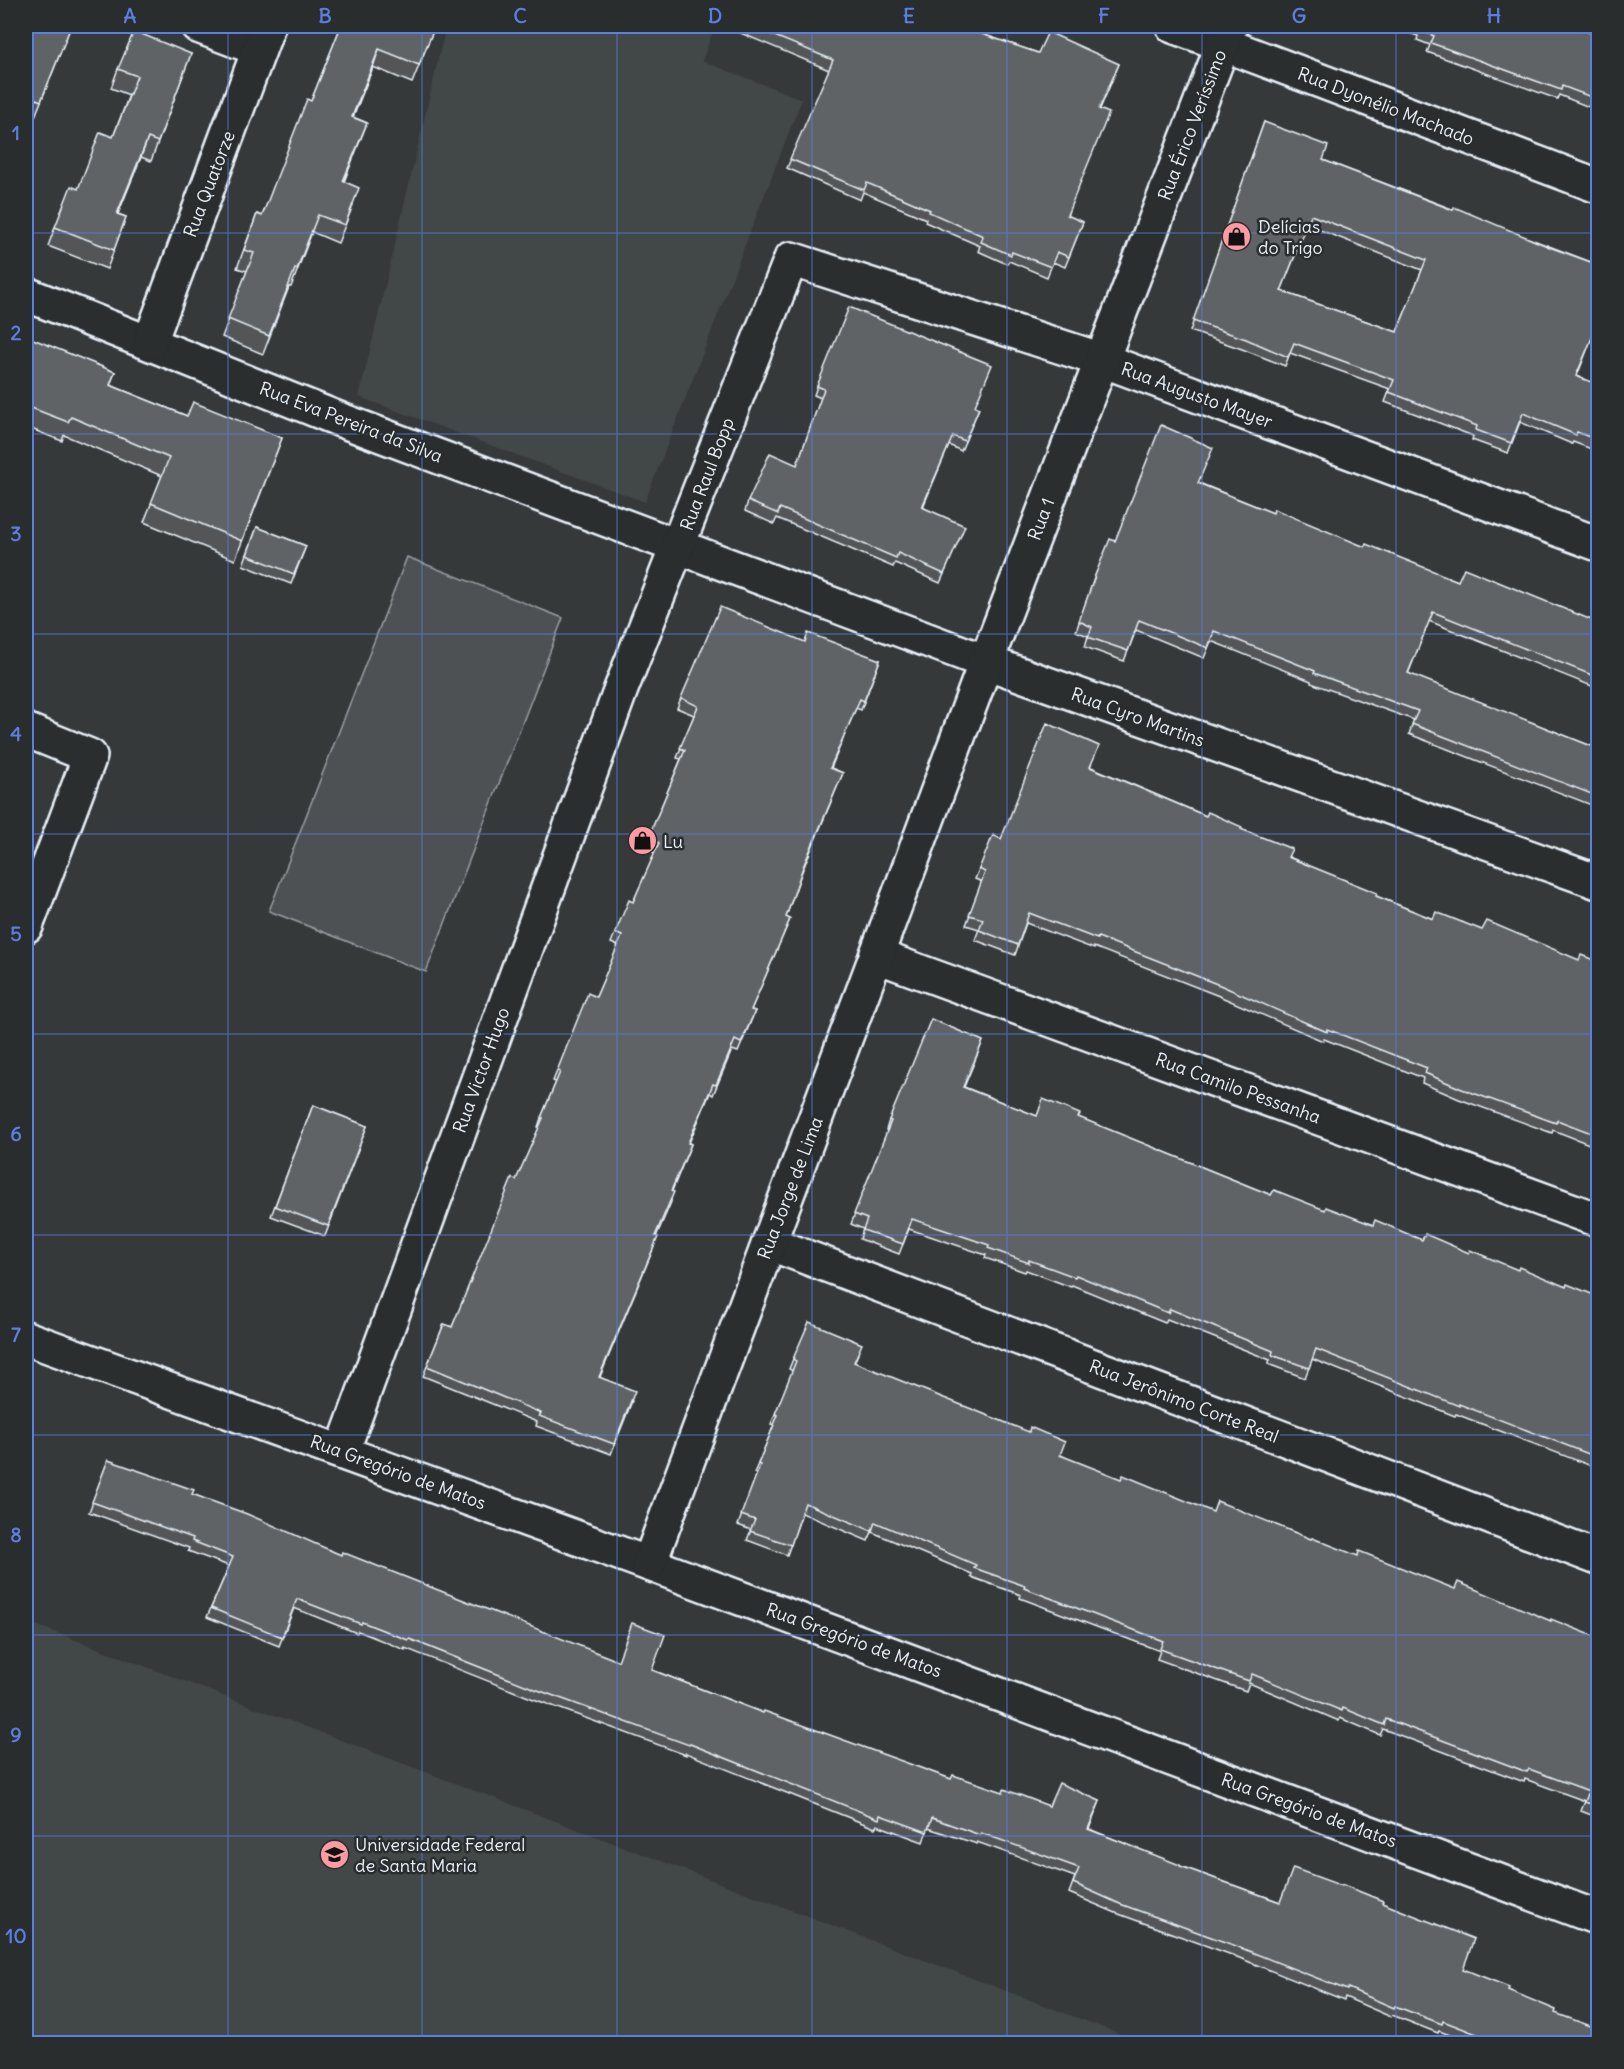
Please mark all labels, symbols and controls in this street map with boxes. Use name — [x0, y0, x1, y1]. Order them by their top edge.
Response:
text: A — [124, 3, 137, 28]
text: B — [318, 3, 332, 28]
text: C — [513, 3, 527, 28]
text: D — [708, 3, 722, 28]
text: E — [903, 3, 915, 28]
text: F — [1098, 3, 1110, 28]
text: G — [1292, 3, 1306, 28]
text: H — [1487, 3, 1501, 28]
street label: Rua Érico Veríssimo — [1153, 46, 1231, 204]
street label: Rua Dyonélio Machado — [1295, 62, 1477, 150]
text: 1 — [12, 120, 20, 145]
street label: Rua Quatorze — [178, 128, 240, 240]
place label: Delícias do Trigo — [1258, 215, 1323, 259]
shop icon: Delícias do Trigo — [1221, 220, 1253, 252]
text: 2 — [11, 320, 22, 345]
street label: Rua Augusto Mayer — [1118, 357, 1276, 433]
street label: Rua Eva Pereira da Silva — [256, 376, 446, 468]
street label: Rua Raul Bopp — [675, 414, 739, 534]
street label: Rua 1 — [1022, 495, 1060, 543]
text: 3 — [10, 521, 22, 546]
street label: Rua Cyro Martins — [1068, 682, 1208, 752]
text: 4 — [10, 721, 22, 746]
shop icon: Lu — [626, 825, 658, 857]
place label: Lu — [663, 830, 683, 853]
text: 5 — [10, 921, 22, 946]
street label: Rua Victor Hugo — [448, 1004, 514, 1136]
street label: Rua Camilo Pessanha — [1152, 1047, 1324, 1129]
street label: Rua Jorge de Lima — [752, 1113, 828, 1263]
text: 6 — [10, 1121, 22, 1146]
text: 7 — [11, 1322, 21, 1347]
street label: Rua Jerônimo Corte Real — [1086, 1354, 1282, 1448]
street label: Rua Gregório de Matos — [307, 1429, 489, 1515]
text: 8 — [10, 1522, 22, 1547]
street label: Rua Gregório de Matos — [763, 1597, 945, 1683]
text: 9 — [10, 1722, 22, 1747]
street label: Rua Gregório de Matos — [1218, 1767, 1400, 1853]
place label: Universidade Federal de Santa Maria — [355, 1833, 525, 1877]
school or university icon: Universidade Federal de Santa Maria — [318, 1838, 350, 1870]
text: 10 — [5, 1923, 27, 1948]

